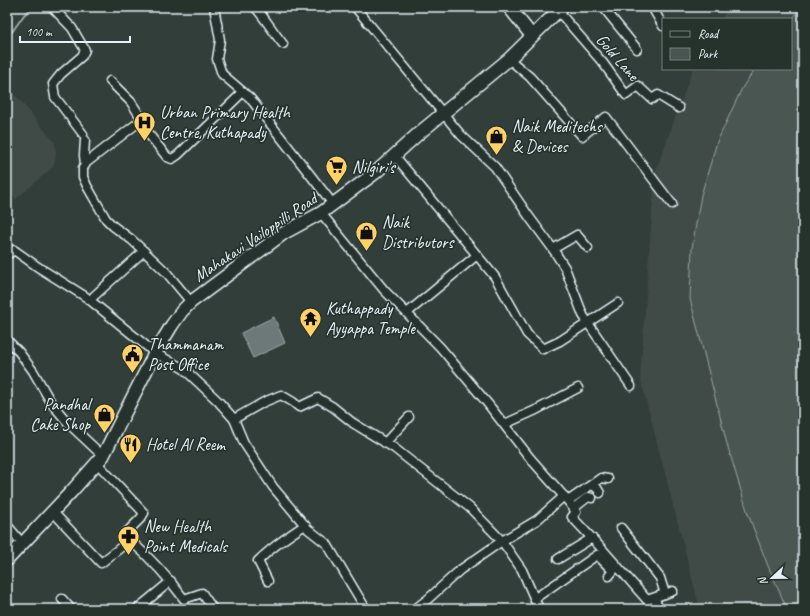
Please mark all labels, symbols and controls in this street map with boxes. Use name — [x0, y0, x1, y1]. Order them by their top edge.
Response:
scale bar — [20, 18, 130, 44]
legend — [662, 18, 792, 70]
text: 100 m — [26, 24, 53, 40]
text: Road — [698, 26, 720, 42]
street label: Gold Lane — [592, 30, 645, 86]
text: Park — [698, 46, 719, 62]
place label: Urban Primary Health Centre, Kuthapady — [160, 102, 291, 143]
hospital icon: Urban Primary Health Centre, Kuthapady — [131, 109, 157, 142]
place label: Naik Meditechs & Devices — [512, 116, 604, 157]
shop icon: Naik Meditechs & Devices — [483, 123, 509, 156]
supermarket icon: Nilgiri's — [324, 154, 350, 187]
place label: Nilgiri's — [352, 157, 397, 178]
street label: Mahakavi Vailoppilli Road — [190, 187, 323, 286]
place label: Naik Distributors — [382, 212, 455, 253]
shop icon: Naik Distributors — [354, 219, 380, 252]
place label: Kuthappady Ayyappa Temple — [326, 298, 416, 339]
temple icon: Kuthappady Ayyappa Temple — [297, 305, 323, 338]
place label: Thammanam Post Office — [148, 334, 225, 375]
public building icon: Thammanam Post Office — [119, 341, 145, 374]
place label: Pandhal Cake Shop — [30, 394, 93, 435]
shop icon: Pandhal Cake Shop — [92, 401, 118, 434]
restaurant icon: Hotel Al Reem — [117, 431, 143, 464]
place label: Hotel Al Reem — [146, 434, 226, 455]
place label: New Health Point Medicals — [144, 516, 229, 557]
pharmacy icon: New Health Point Medicals — [115, 523, 141, 556]
north arrow — [752, 558, 792, 598]
text: N — [754, 574, 770, 588]

